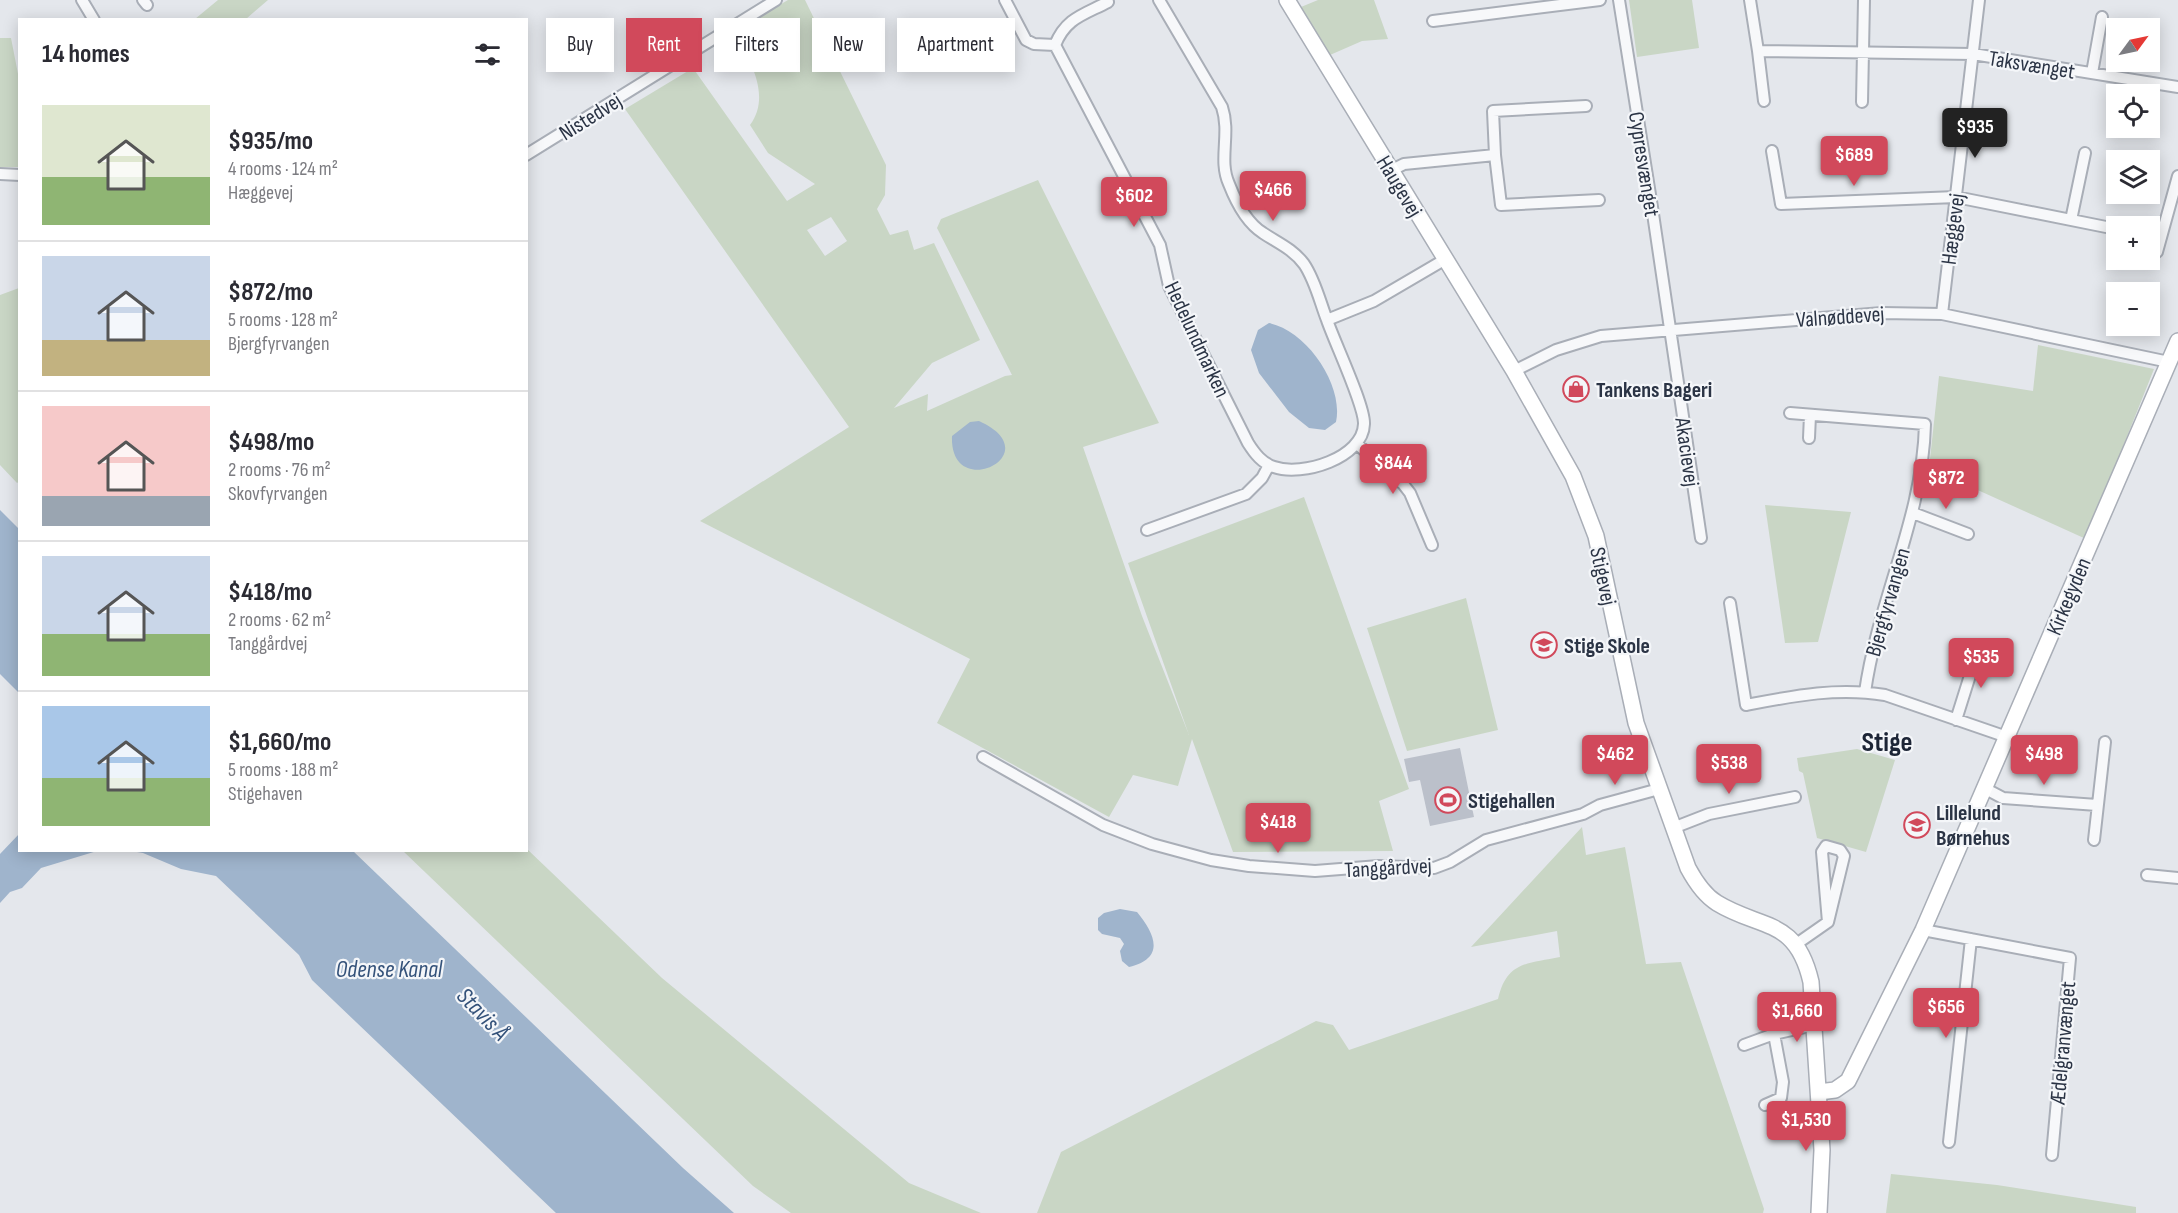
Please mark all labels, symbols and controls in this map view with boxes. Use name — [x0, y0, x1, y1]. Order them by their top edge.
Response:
chip: Buy — [546, 18, 614, 72]
chip: Rent — [626, 18, 702, 72]
chip: Filters — [714, 18, 800, 72]
chip: New — [812, 18, 885, 72]
chip: Apartment — [897, 18, 1015, 72]
north arrow — [2106, 18, 2160, 72]
map controls — [2106, 18, 2160, 336]
icon: filters — [471, 38, 504, 71]
text: 14 homes — [42, 39, 130, 70]
street label: Taksvænget — [1987, 45, 2077, 86]
button: locate — [2106, 84, 2160, 138]
street label: Nistedvej — [554, 88, 627, 147]
pin: $935 — [1939, 108, 2011, 159]
street label: Cypresvænget — [1622, 110, 1665, 219]
text: $935 — [1956, 115, 1994, 139]
text: $935/mo — [228, 126, 313, 157]
icon: home — [90, 129, 162, 201]
pin: $689 — [1818, 136, 1890, 187]
text: $689 — [1835, 143, 1873, 167]
button: layers — [2106, 150, 2160, 204]
street label: Haugevej — [1370, 151, 1428, 223]
text: 4 rooms · 124 m² — [228, 157, 338, 181]
pin: $466 — [1237, 171, 1309, 222]
pin: $602 — [1098, 177, 1170, 228]
text: $466 — [1254, 178, 1292, 202]
text: Hæggevej — [228, 181, 293, 205]
text: $602 — [1115, 184, 1153, 208]
street label: Hæggevej — [1936, 192, 1971, 266]
button: + — [2106, 216, 2160, 270]
text: $872/mo — [228, 277, 313, 308]
street label: Hedelundmarken — [1158, 277, 1235, 402]
icon: home — [90, 280, 162, 352]
button: − — [2106, 282, 2160, 336]
street label: Valnøddevej — [1795, 301, 1885, 334]
text: 5 rooms · 128 m² — [228, 308, 338, 332]
text: Bjergfyrvangen — [228, 332, 329, 356]
shop icon: Tankens Bageri — [1561, 374, 1591, 404]
place label: Tankens Bageri — [1596, 377, 1712, 404]
street label: Akacievej — [1668, 415, 1705, 488]
text: $498/mo — [228, 427, 314, 458]
icon: home — [90, 430, 162, 502]
pin: $844 — [1357, 444, 1429, 495]
text: $844 — [1374, 451, 1412, 475]
text: 2 rooms · 76 m² — [228, 458, 331, 482]
pin: $872 — [1910, 459, 1982, 510]
text: $872 — [1927, 466, 1965, 490]
text: Skovfyrvangen — [228, 482, 328, 506]
street label: Stigevej — [1583, 545, 1622, 608]
street label: Bjergfyrvangen — [1860, 545, 1917, 660]
street label: Kirkegyden — [2041, 554, 2098, 639]
text: $418/mo — [228, 577, 312, 608]
icon: home — [90, 580, 162, 652]
text: 2 rooms · 62 m² — [228, 608, 331, 632]
school or university icon: Stige Skole — [1529, 630, 1559, 660]
text: Tanggårdvej — [228, 632, 307, 656]
place label: Stige Skole — [1564, 633, 1650, 660]
pin: $535 — [1945, 638, 2017, 689]
text: $535 — [1963, 645, 1999, 669]
district label: Stige — [1861, 726, 1913, 759]
text: $1,660/mo — [228, 727, 331, 758]
icon: home — [90, 730, 162, 802]
pin: $462 — [1579, 735, 1651, 786]
pin: $498 — [2008, 735, 2080, 786]
text: $462 — [1596, 742, 1634, 766]
text: $498 — [2025, 742, 2063, 766]
pin: $538 — [1693, 744, 1765, 795]
text: $538 — [1710, 751, 1748, 775]
text: 5 rooms · 188 m² — [228, 758, 338, 782]
text: Stigehaven — [228, 782, 303, 806]
sports icon: Stigehallen — [1433, 785, 1463, 815]
place label: Stigehallen — [1468, 788, 1555, 815]
place label: Lillelund Børnehus — [1936, 800, 2010, 852]
pin: $418 — [1242, 803, 1314, 854]
text: $418 — [1260, 810, 1296, 834]
school or university icon: Lillelund Børnehus — [1902, 810, 1932, 840]
street label: Tanggårdvej — [1344, 853, 1432, 884]
water label: Odense Kanal — [336, 955, 443, 984]
street label: Ædelgranvænget — [2045, 980, 2082, 1107]
water label: Stavis Å — [450, 982, 515, 1047]
pin: $656 — [1910, 988, 1982, 1039]
pin: $1,660 — [1748, 992, 1846, 1043]
text: $656 — [1927, 995, 1965, 1019]
text: $1,660 — [1771, 999, 1823, 1023]
pin: $1,530 — [1757, 1101, 1855, 1152]
text: $1,530 — [1781, 1108, 1831, 1132]

